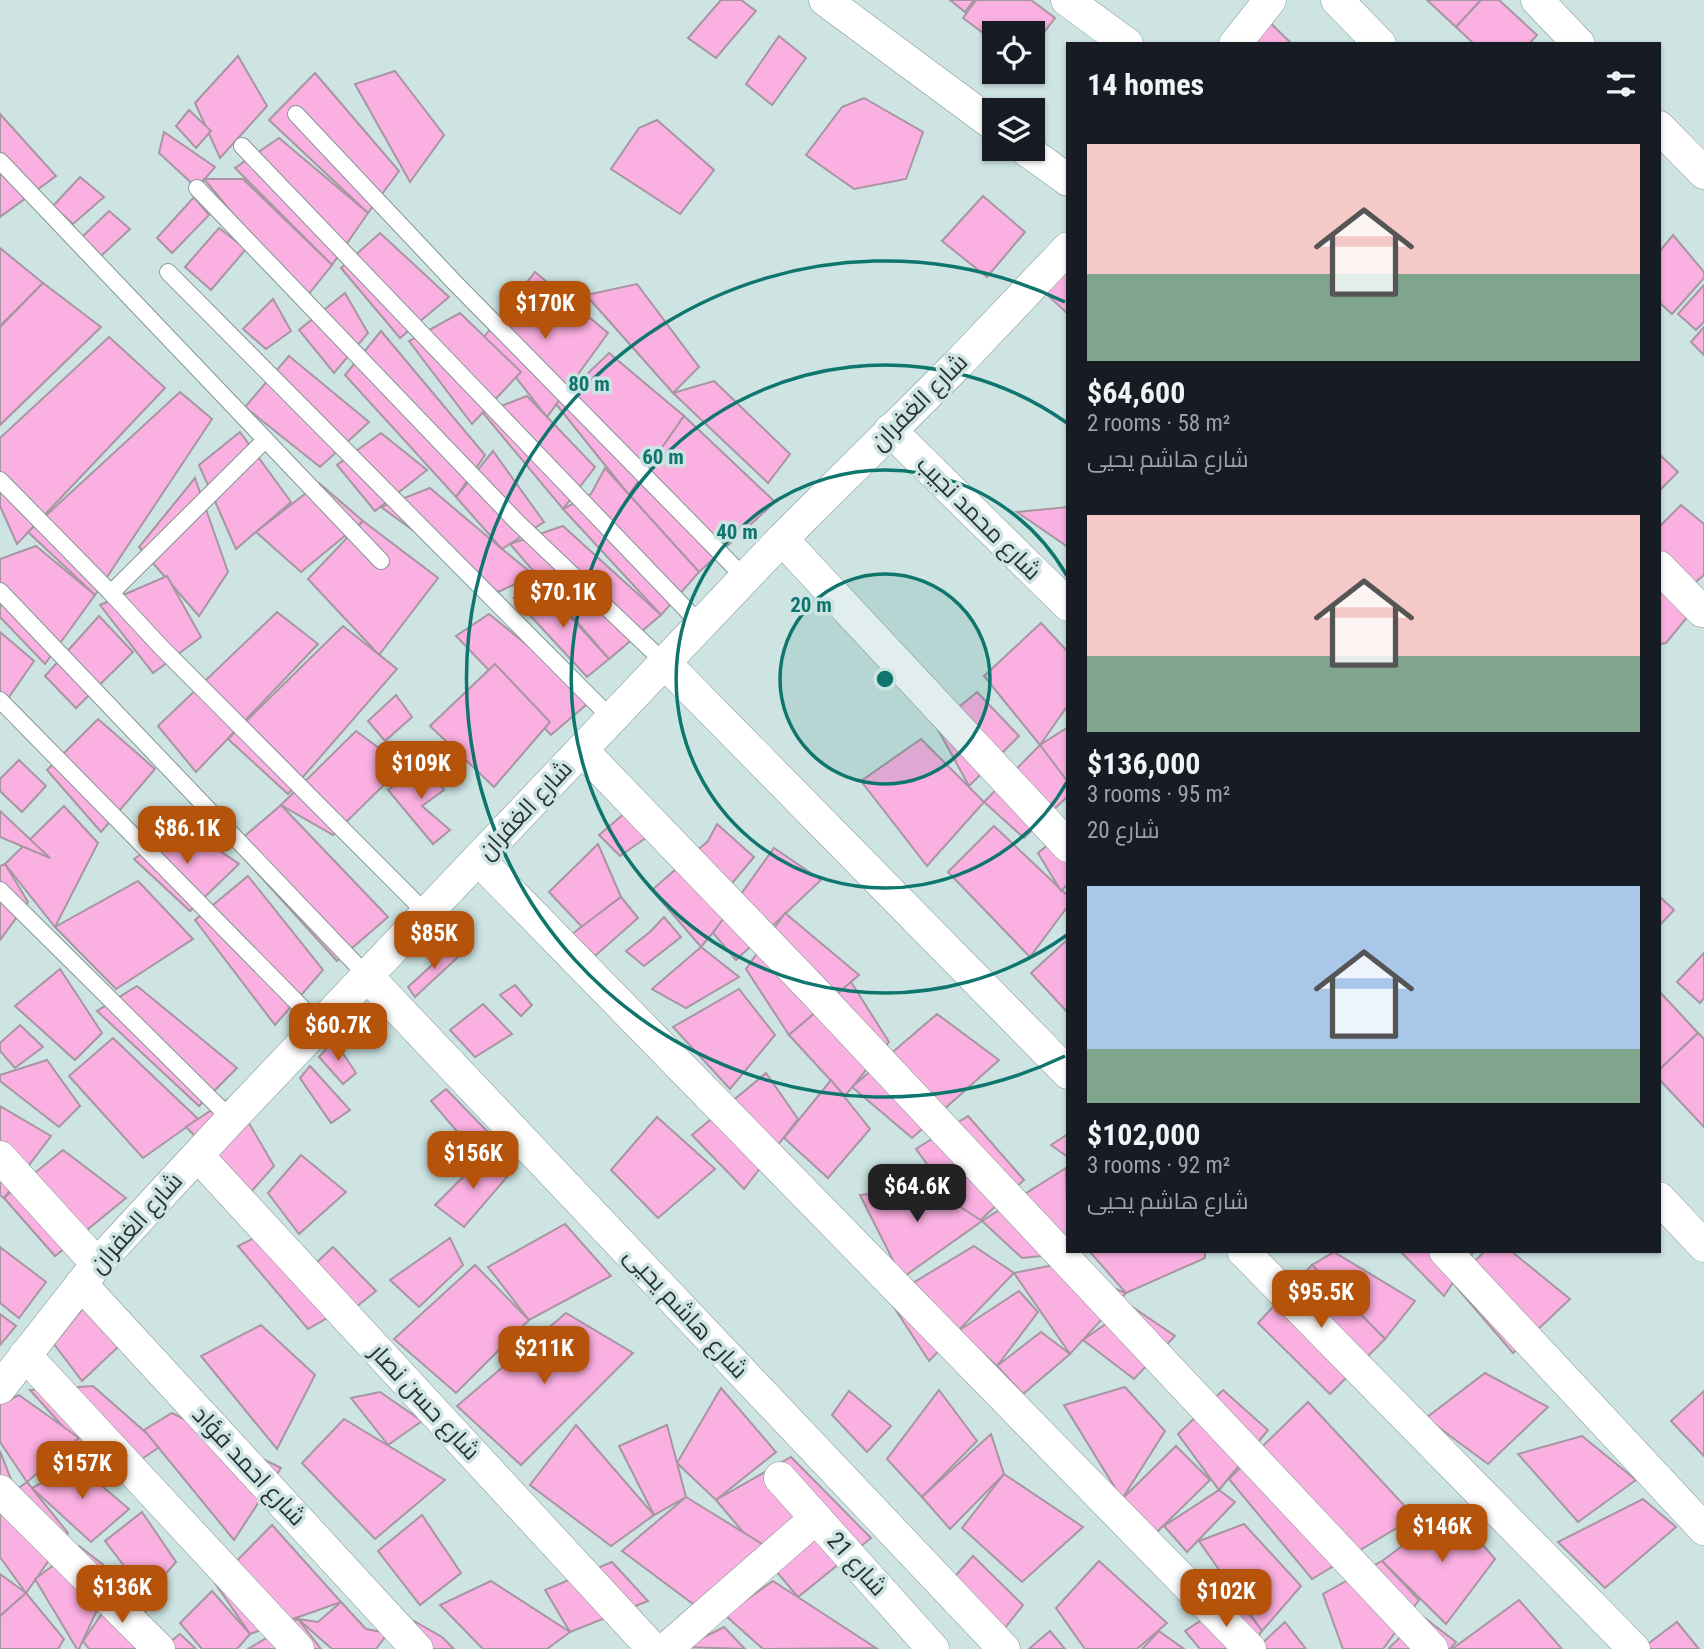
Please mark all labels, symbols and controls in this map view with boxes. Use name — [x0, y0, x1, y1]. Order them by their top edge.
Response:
map controls — [982, 21, 1045, 161]
button: locate — [982, 21, 1045, 84]
icon: filters — [1602, 65, 1640, 103]
text: 14 homes — [1087, 67, 1204, 102]
button: layers — [982, 98, 1045, 161]
icon: home — [1301, 189, 1427, 315]
pin: $170K — [496, 282, 594, 341]
text: $170K — [515, 290, 575, 317]
street label: شارع الغفران — [865, 348, 975, 458]
text: 80 m — [568, 372, 610, 396]
text: $64,600 — [1087, 375, 1185, 410]
text: 2 rooms · 58 m² — [1087, 410, 1230, 437]
text: 60 m — [642, 445, 684, 469]
text: شارع هاشم يحيى — [1087, 446, 1248, 473]
street label: شارع محمد نجيب — [910, 450, 1047, 587]
text: 40 m — [716, 520, 758, 544]
icon: home — [1301, 560, 1427, 686]
pin: $70.1K — [506, 570, 620, 630]
text: $70.1K — [530, 579, 596, 606]
text: 20 m — [790, 593, 832, 617]
centre of rings — [873, 667, 897, 691]
pin: $109K — [372, 742, 470, 801]
text: $136,000 — [1087, 746, 1200, 781]
text: $109K — [391, 750, 451, 777]
street label: شارع الغفران — [472, 755, 579, 867]
text: 3 rooms · 95 m² — [1087, 781, 1230, 808]
pin: $86.1K — [130, 806, 244, 866]
text: $86.1K — [154, 815, 220, 842]
text: شارع 20 — [1087, 817, 1160, 844]
pin: $85K — [393, 912, 475, 971]
text: $85K — [410, 920, 458, 947]
icon: home — [1301, 931, 1427, 1057]
pin: $60.7K — [281, 1004, 395, 1063]
text: $60.7K — [305, 1012, 371, 1039]
text: $102,000 — [1087, 1117, 1200, 1152]
pin: $156K — [424, 1132, 522, 1191]
text: $156K — [443, 1140, 503, 1167]
text: 3 rooms · 92 m² — [1087, 1152, 1230, 1179]
pin: $64.6K — [860, 1164, 974, 1224]
street label: شارع الغفران — [84, 1167, 190, 1280]
text: $64.6K — [884, 1173, 950, 1200]
text: شارع هاشم يحيى — [1087, 1188, 1248, 1215]
street label: شارع هاشم يحيى — [617, 1242, 754, 1386]
pin: $95.5K — [1264, 1270, 1378, 1330]
text: $95.5K — [1288, 1279, 1354, 1306]
pin: $211K — [495, 1326, 593, 1386]
text: $211K — [514, 1335, 574, 1362]
street label: شارع حسن نصار — [361, 1337, 486, 1467]
street label: شارع احمد فؤاد — [185, 1401, 311, 1533]
pin: $157K — [33, 1442, 131, 1501]
text: $157K — [52, 1450, 112, 1477]
pin: $146K — [1393, 1504, 1491, 1564]
text: $146K — [1412, 1513, 1472, 1540]
street label: شارع 21 — [820, 1527, 893, 1603]
pin: $136K — [73, 1566, 171, 1625]
pin: $102K — [1177, 1570, 1275, 1629]
text: $136K — [92, 1574, 152, 1601]
text: $102K — [1196, 1578, 1256, 1605]

